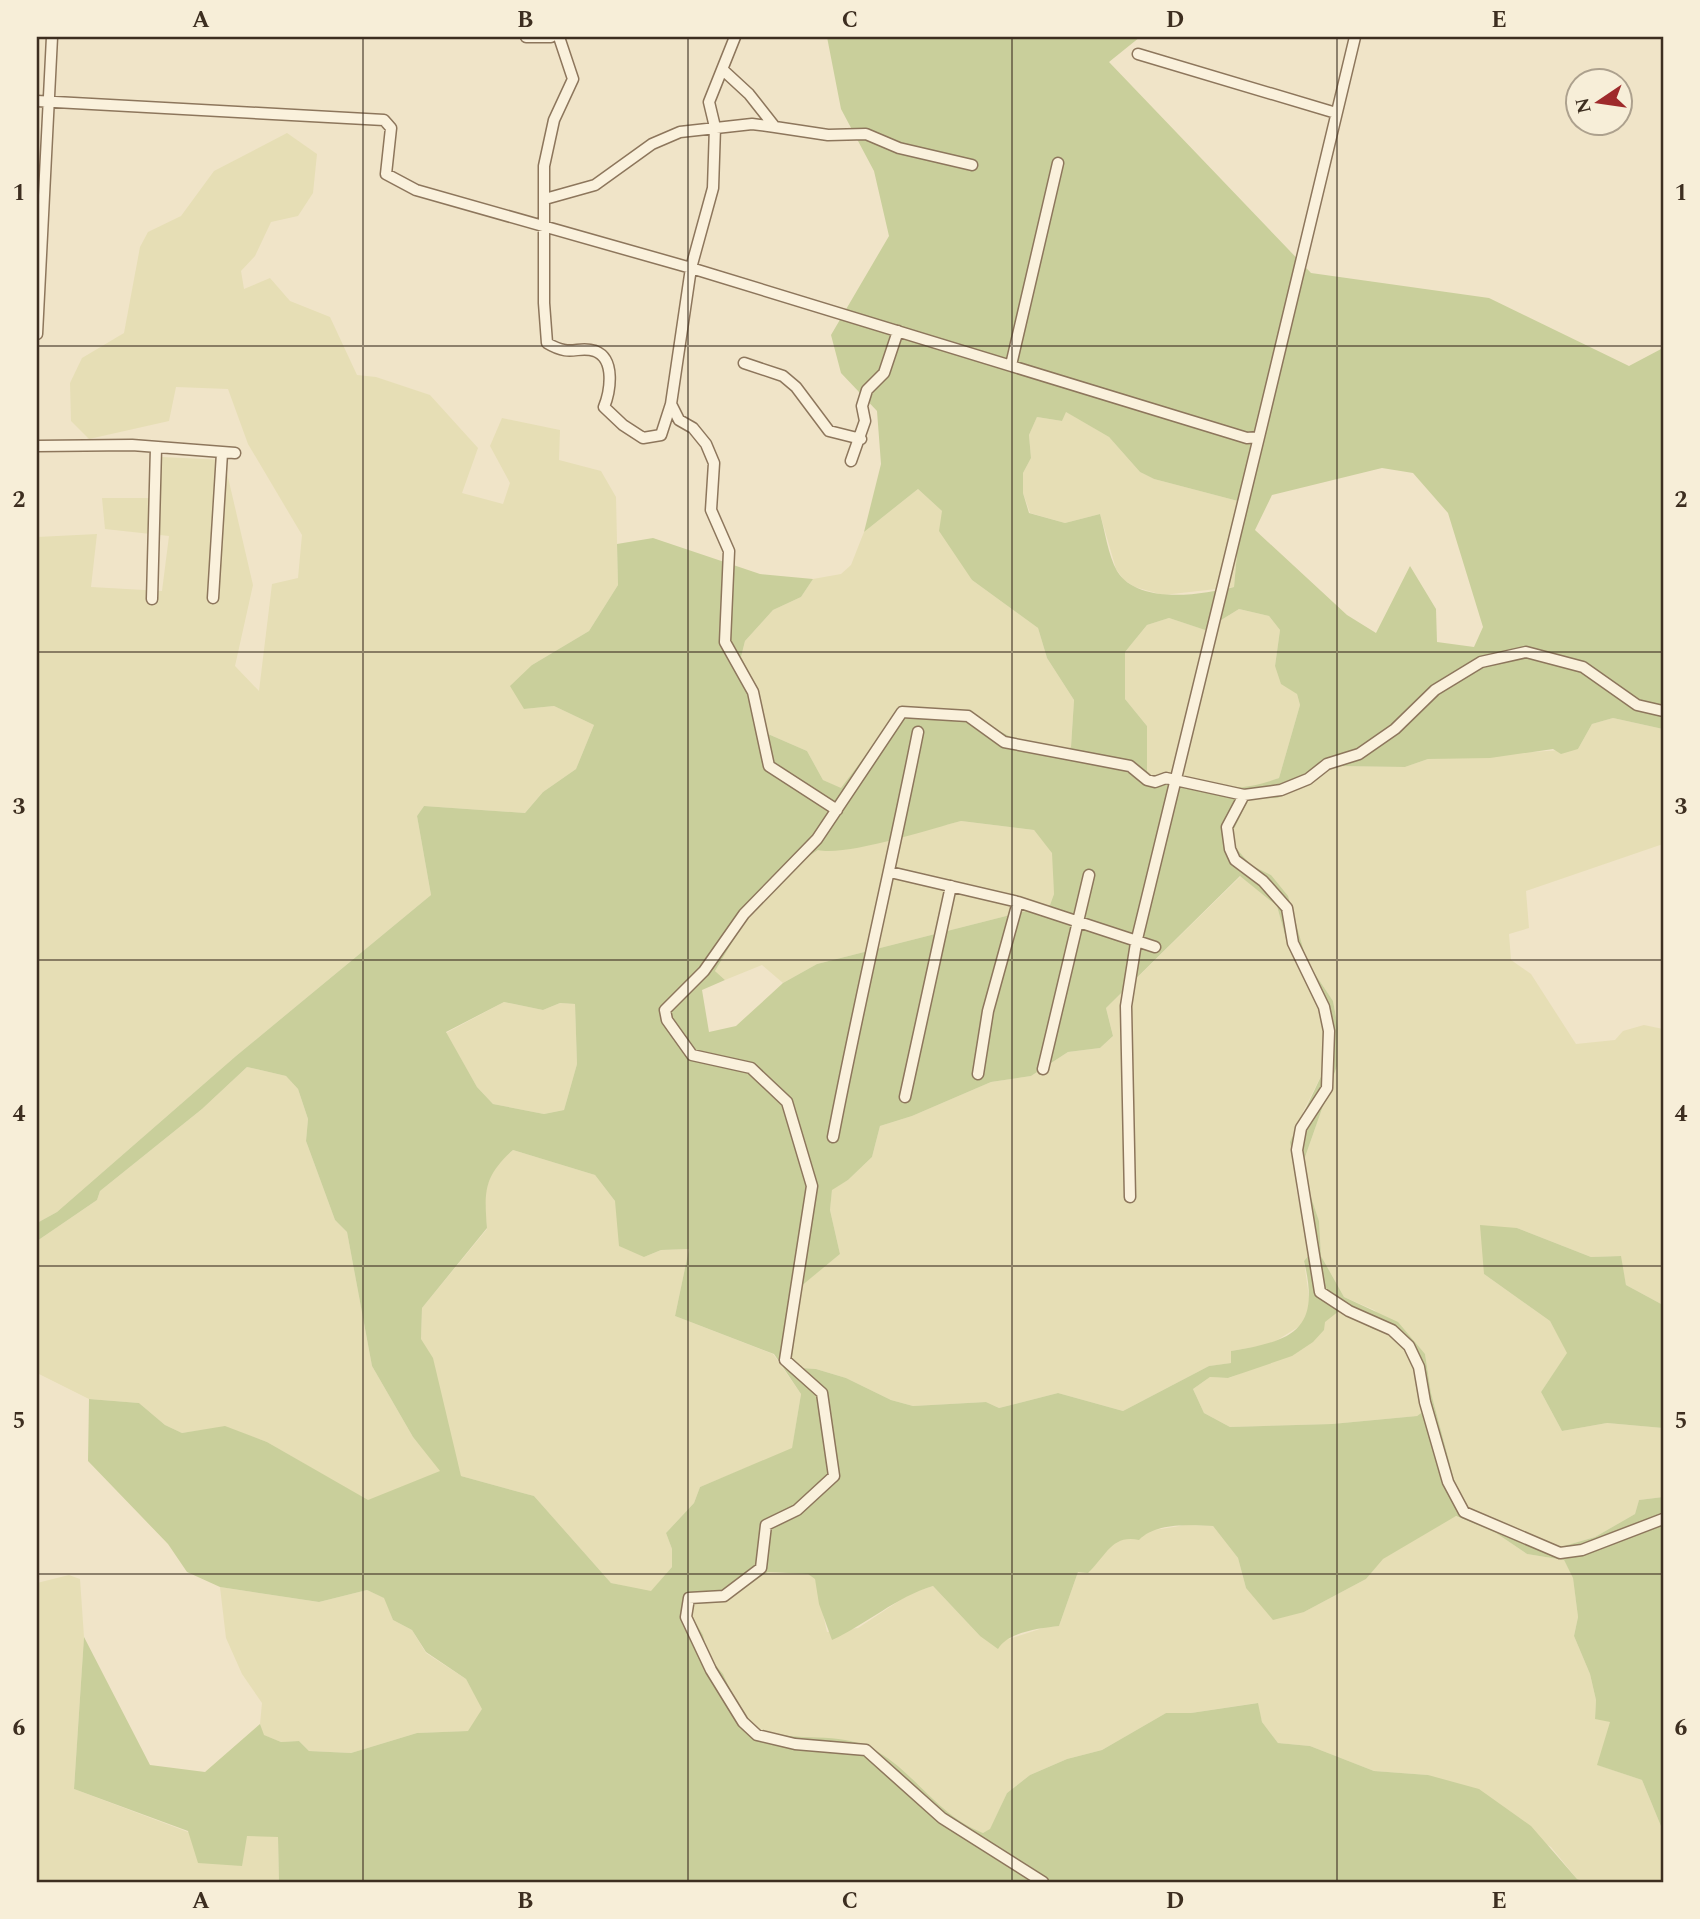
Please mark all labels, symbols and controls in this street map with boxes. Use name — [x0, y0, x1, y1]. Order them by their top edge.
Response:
text: A — [192, 3, 210, 38]
text: B — [517, 3, 533, 38]
text: C — [842, 3, 858, 38]
text: D — [1166, 3, 1184, 38]
text: E — [1491, 3, 1507, 38]
north arrow — [1564, 66, 1634, 136]
text: N — [1568, 95, 1600, 116]
text: 1 — [13, 176, 25, 211]
text: 1 — [1675, 176, 1687, 211]
text: 2 — [13, 483, 26, 518]
text: 2 — [1675, 483, 1688, 518]
text: 3 — [13, 790, 26, 825]
text: 3 — [1675, 790, 1688, 825]
text: 4 — [13, 1097, 26, 1132]
text: 4 — [1675, 1097, 1688, 1132]
text: 5 — [13, 1404, 25, 1439]
text: 5 — [1675, 1404, 1687, 1439]
text: 6 — [13, 1711, 26, 1746]
text: 6 — [1675, 1711, 1688, 1746]
text: A — [192, 1884, 210, 1919]
text: B — [517, 1884, 533, 1919]
text: C — [842, 1884, 858, 1919]
text: D — [1166, 1884, 1184, 1919]
text: E — [1491, 1884, 1507, 1919]

